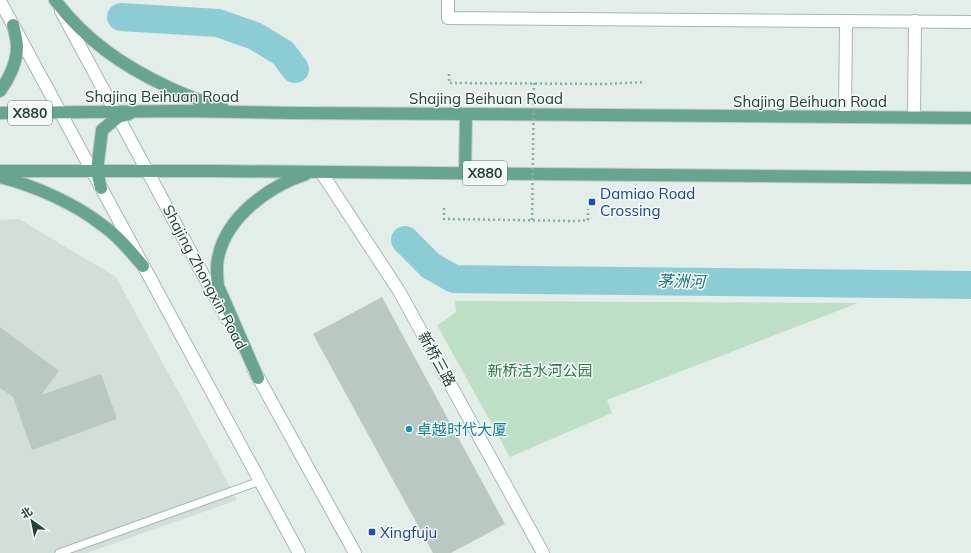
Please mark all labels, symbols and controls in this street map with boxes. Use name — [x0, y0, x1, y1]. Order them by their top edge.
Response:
street label: Shajing Beihuan Road — [85, 87, 239, 106]
street label: Shajing Beihuan Road — [409, 89, 563, 108]
street label: Shajing Beihuan Road — [733, 92, 887, 111]
road number: X880 — [8, 101, 52, 125]
road number: X880 — [463, 161, 507, 185]
place label: Damiao Road Crossing — [600, 184, 695, 220]
marker: Damiao Road Crossing — [587, 197, 597, 207]
street label: Shajing Zhongxin Road — [159, 201, 251, 353]
water label: 茅洲河 — [657, 271, 708, 291]
street label: 新桥三路 — [414, 328, 460, 390]
park label: 新桥活水河公园 — [487, 361, 593, 380]
place label: 卓越时代大厦 — [417, 420, 507, 439]
marker: 卓越时代大厦 — [404, 424, 414, 434]
north arrow — [12, 501, 52, 541]
text: 北 — [18, 504, 35, 521]
place label: Xingfuju — [380, 523, 437, 542]
marker: Xingfuju — [367, 527, 377, 537]

